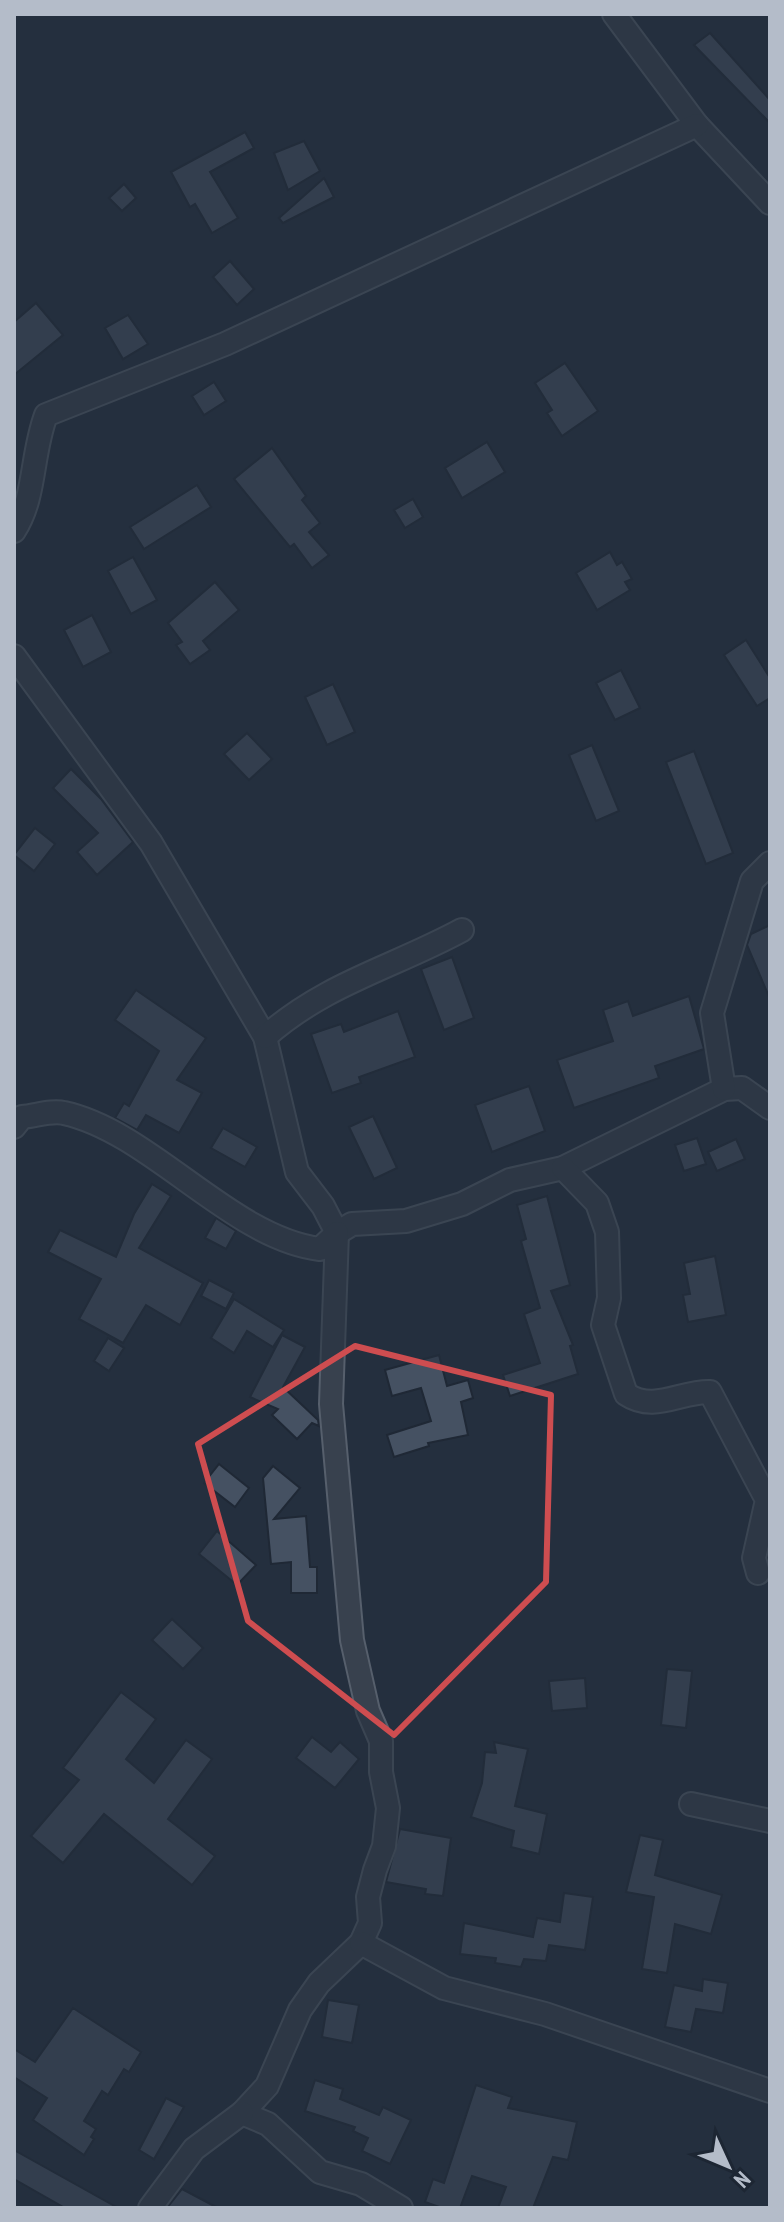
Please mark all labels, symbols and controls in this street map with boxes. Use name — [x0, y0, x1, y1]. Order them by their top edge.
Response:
north arrow — [688, 2126, 768, 2206]
text: N — [728, 2166, 757, 2194]

